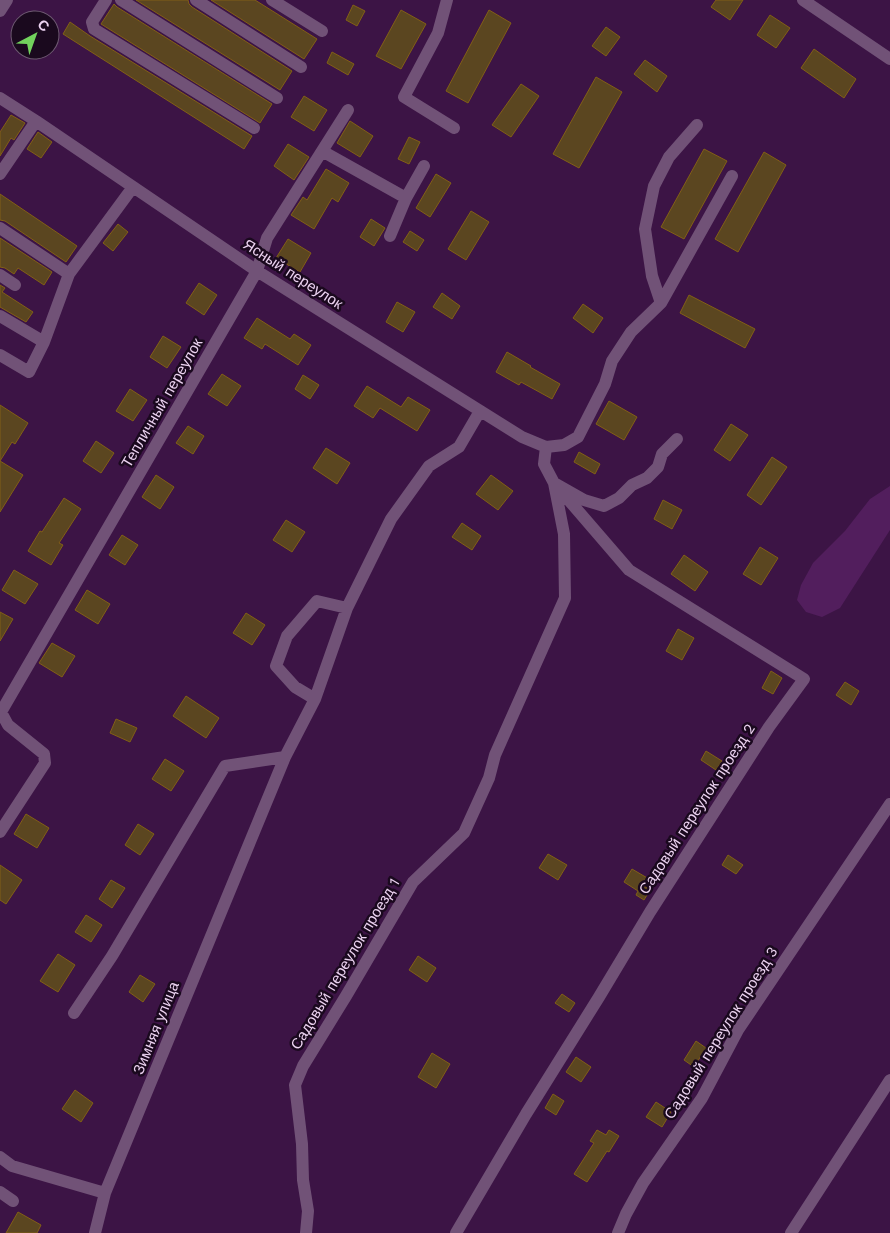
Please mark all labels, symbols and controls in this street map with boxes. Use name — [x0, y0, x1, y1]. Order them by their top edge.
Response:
north arrow — [10, 10, 60, 60]
text: С — [34, 16, 53, 35]
street label: Ясный переулок — [240, 235, 346, 313]
street label: Тепличный переулок — [118, 335, 207, 471]
street label: Садовый переулок проезд 2 — [635, 720, 759, 898]
street label: Садовый переулок проезд 1 — [287, 875, 403, 1053]
street label: Садовый переулок проезд 3 — [660, 944, 782, 1122]
street label: Зимняя улица — [129, 978, 183, 1077]

